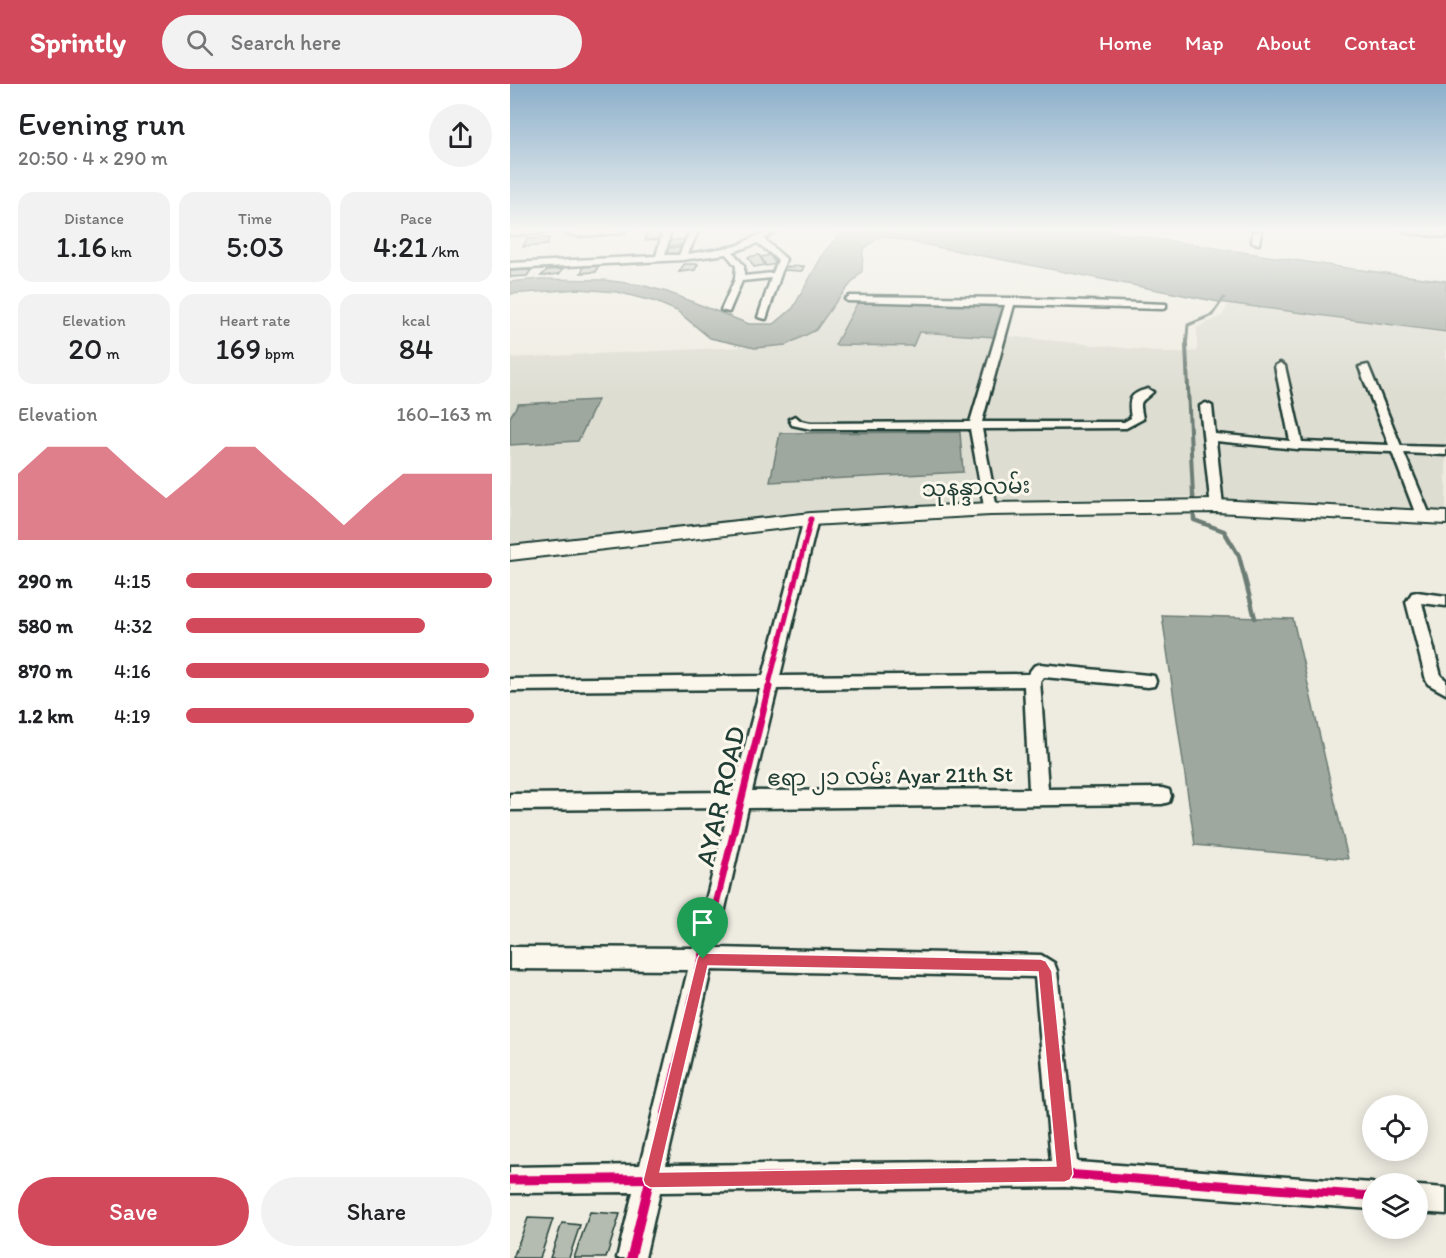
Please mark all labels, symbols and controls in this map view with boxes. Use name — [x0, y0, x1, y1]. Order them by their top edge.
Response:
search box — [162, 15, 582, 69]
text: Sprintly — [30, 25, 126, 59]
icon: search — [183, 26, 216, 59]
text: Search here — [231, 29, 341, 56]
text: Home — [1099, 30, 1152, 55]
text: Map — [1185, 30, 1224, 55]
text: About — [1257, 30, 1311, 55]
text: Contact — [1344, 30, 1416, 55]
text: Evening run — [18, 104, 185, 143]
button: share — [429, 104, 492, 167]
text: 20:50 · 4 × 290 m — [18, 146, 168, 170]
text: Distance — [64, 209, 124, 228]
text: Time — [238, 209, 272, 228]
text: Pace — [400, 209, 432, 228]
text: 1.16 — [56, 228, 107, 265]
text: 5:03 — [226, 228, 284, 265]
text: 4:21 — [373, 228, 428, 265]
text: km — [107, 242, 132, 261]
text: /km — [428, 242, 459, 261]
text: Elevation — [62, 311, 126, 330]
text: Heart rate — [220, 311, 290, 330]
text: kcal — [402, 311, 430, 330]
text: 20 — [68, 330, 103, 367]
text: 169 — [216, 330, 261, 367]
text: 84 — [399, 330, 433, 367]
text: m — [103, 344, 120, 363]
text: bpm — [261, 344, 294, 363]
text: Elevation — [18, 402, 97, 426]
text: 160–163 m — [397, 402, 492, 426]
street label: သုနန္ဒာလမ်း — [921, 470, 1031, 507]
text: 290 m — [18, 569, 73, 593]
text: 4:15 — [114, 569, 151, 593]
text: 580 m — [18, 614, 73, 638]
text: 4:32 — [114, 614, 152, 638]
text: 870 m — [18, 659, 73, 683]
text: 4:16 — [114, 659, 151, 683]
text: 1.2 km — [18, 704, 74, 728]
text: 4:19 — [114, 704, 151, 728]
street label: AYAR ROAD — [688, 723, 752, 869]
street label: ဧရာ ၂၁ လမ်း Ayar 21th St — [767, 758, 1013, 796]
pin — [677, 897, 728, 959]
icon: arrive — [686, 906, 719, 939]
map controls — [1362, 1095, 1428, 1239]
button: locate — [1362, 1095, 1428, 1161]
button: layers — [1362, 1173, 1428, 1239]
button: Save — [18, 1177, 249, 1246]
button: Share — [261, 1177, 492, 1246]

